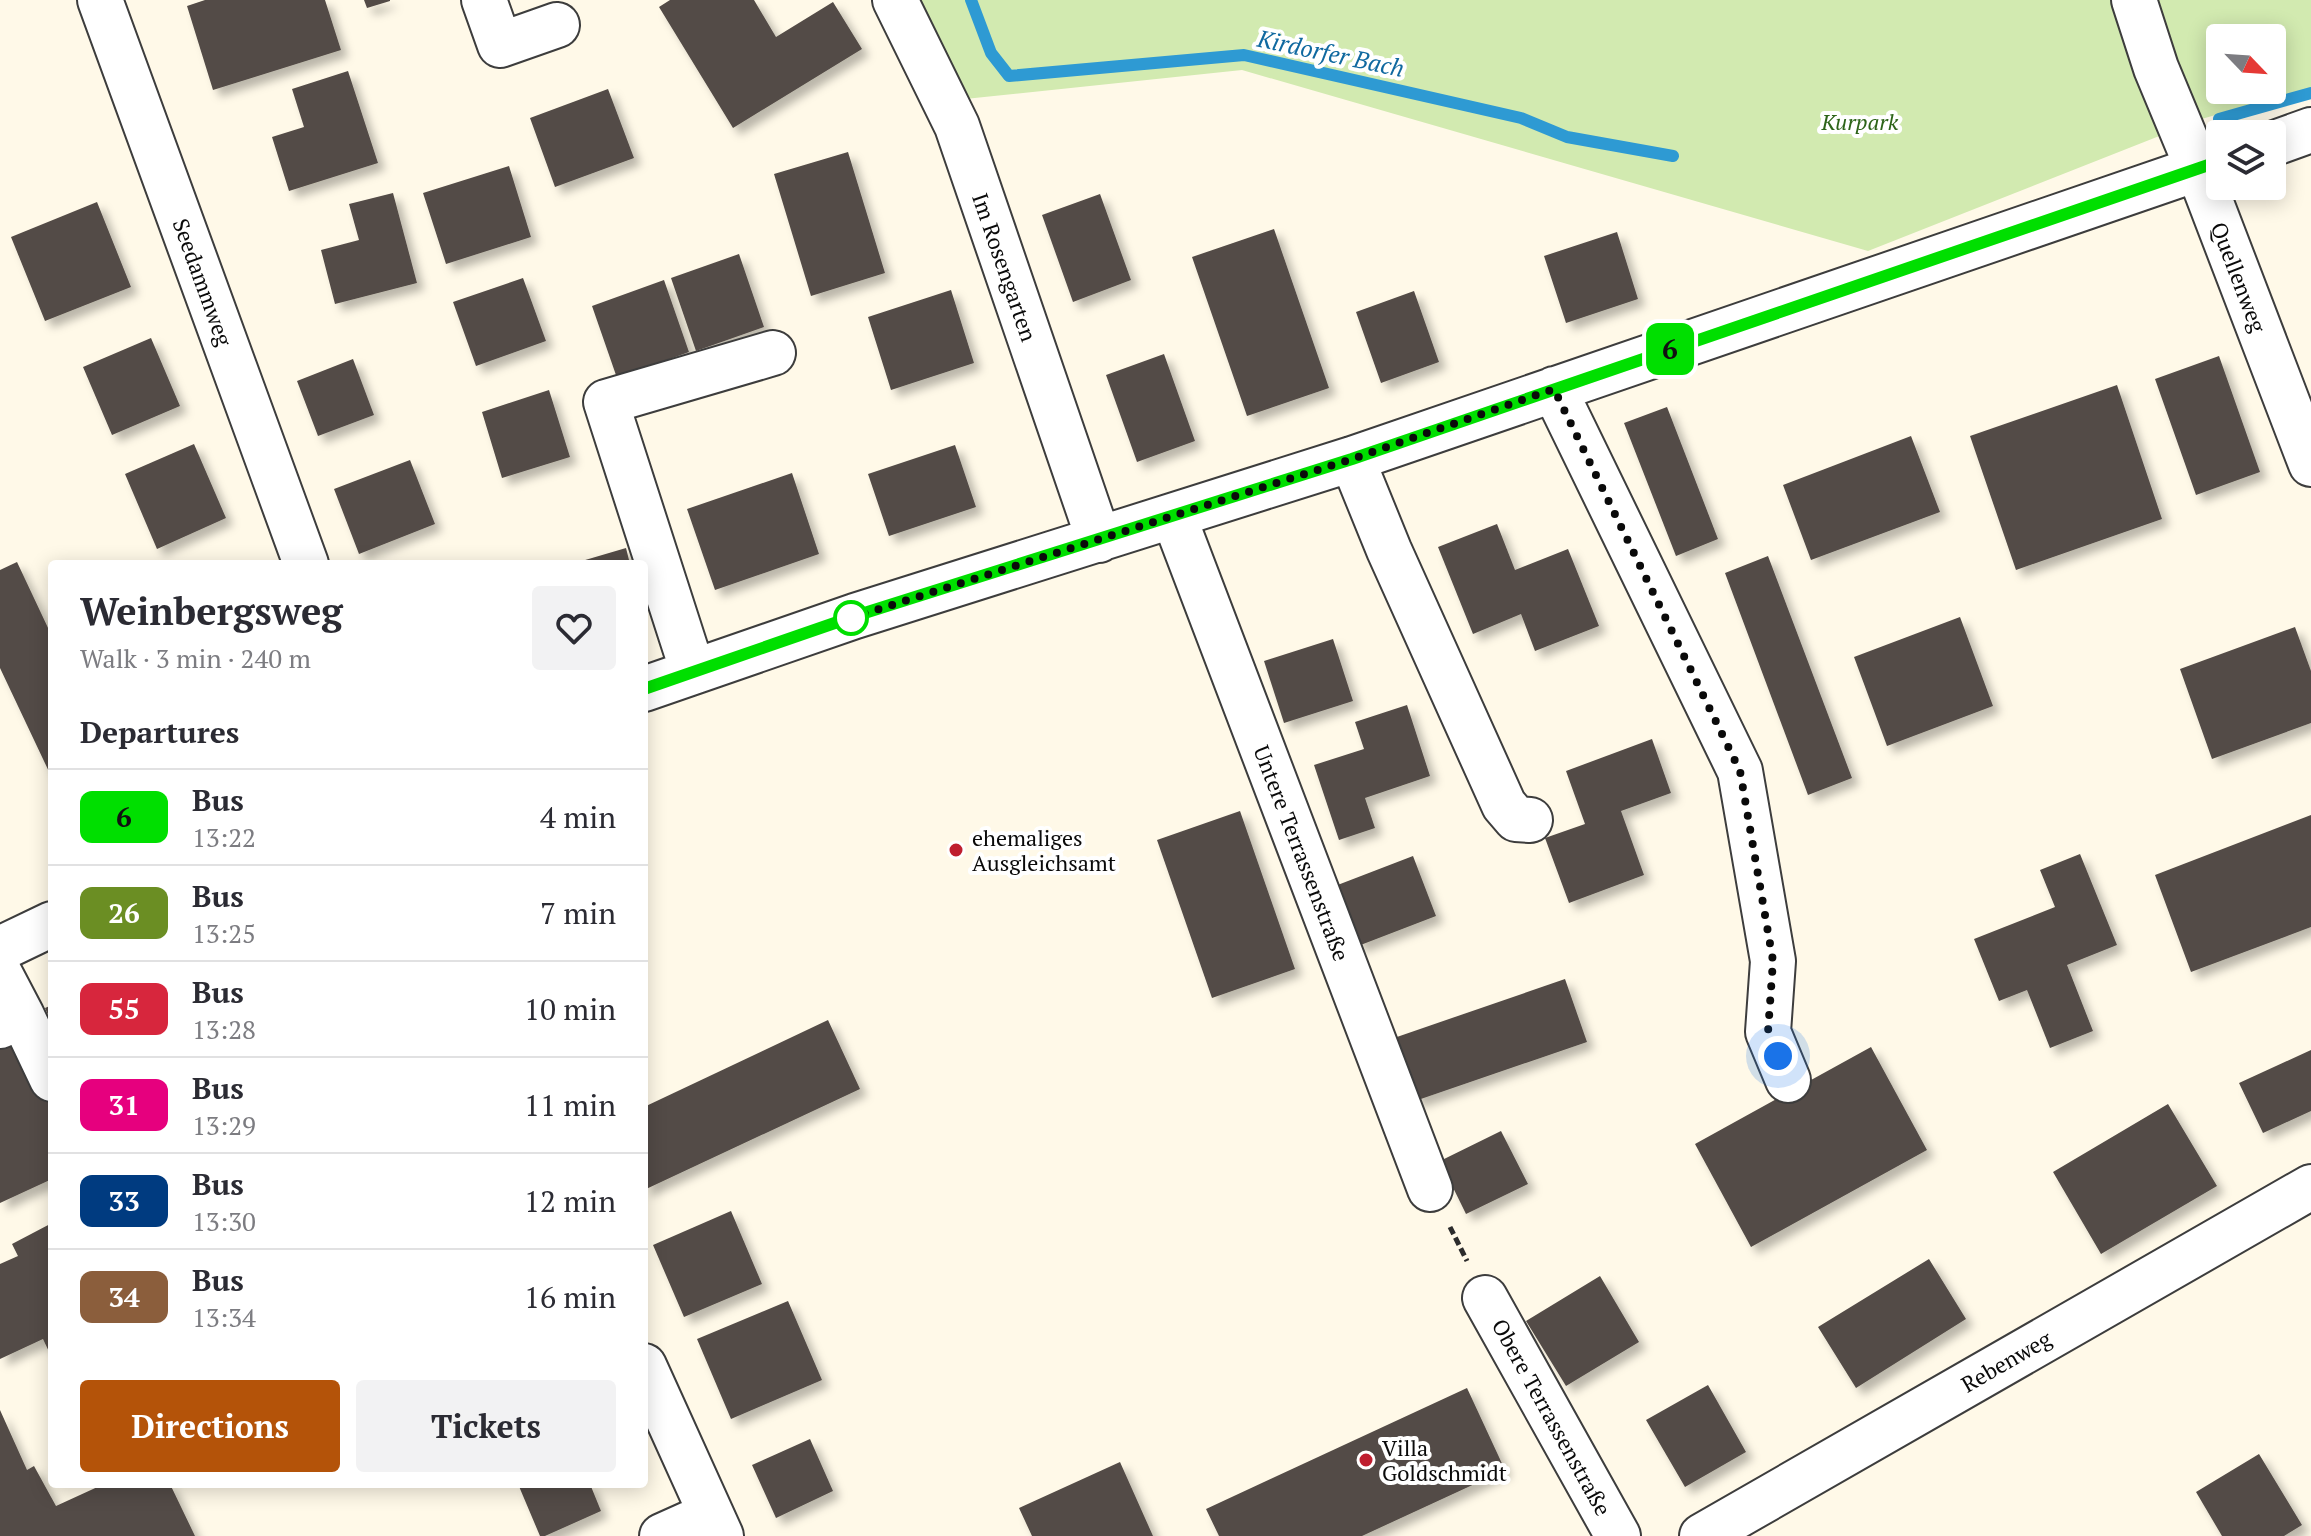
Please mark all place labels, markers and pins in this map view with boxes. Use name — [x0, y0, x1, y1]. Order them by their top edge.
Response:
unlabelled marker — [834, 601, 868, 635]
place label: ehemaliges Ausgleichsamt — [972, 823, 1116, 877]
marker: ehemaliges Ausgleichsamt — [947, 841, 965, 859]
place label: Villa Goldschmidt — [1382, 1433, 1507, 1487]
marker: Villa Goldschmidt — [1357, 1451, 1375, 1469]

